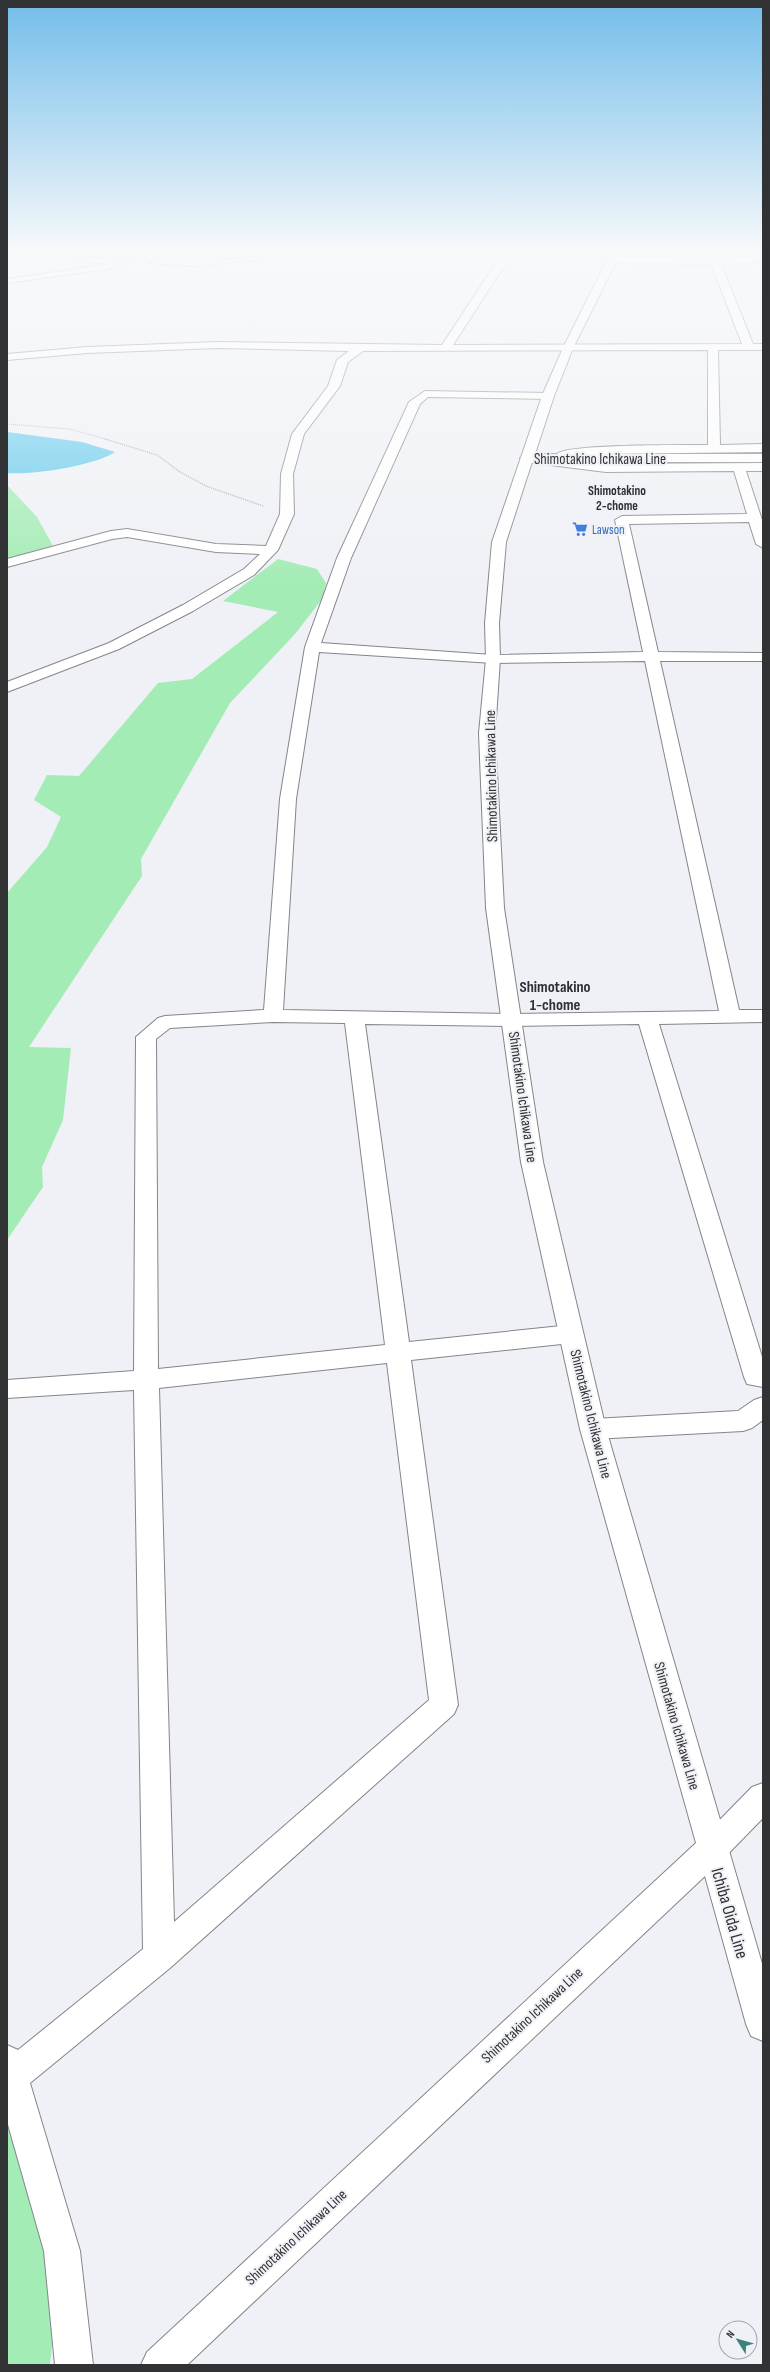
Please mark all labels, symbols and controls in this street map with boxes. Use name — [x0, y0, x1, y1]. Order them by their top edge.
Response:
street label: Shimotakino Ichikawa Line — [534, 450, 666, 469]
district label: Shimotakino 2-chome — [588, 483, 646, 514]
supermarket icon: Lawson — [571, 520, 589, 538]
place label: Lawson — [592, 522, 625, 538]
street label: Shimotakino Ichikawa Line — [481, 710, 502, 842]
district label: Shimotakino 1-chome — [519, 978, 591, 1015]
street label: Shimotakino Ichikawa Line — [504, 1030, 541, 1164]
street label: Shimotakino Ichikawa Line — [565, 1348, 616, 1481]
street label: Shimotakino Ichikawa Line — [649, 1660, 704, 1792]
street label: Ichiba Oida Line — [707, 1865, 753, 1961]
street label: Shimotakino Ichikawa Line — [478, 1963, 587, 2067]
street label: Shimotakino Ichikawa Line — [242, 2185, 351, 2289]
north arrow — [718, 2320, 758, 2360]
text: N — [723, 2328, 737, 2341]

